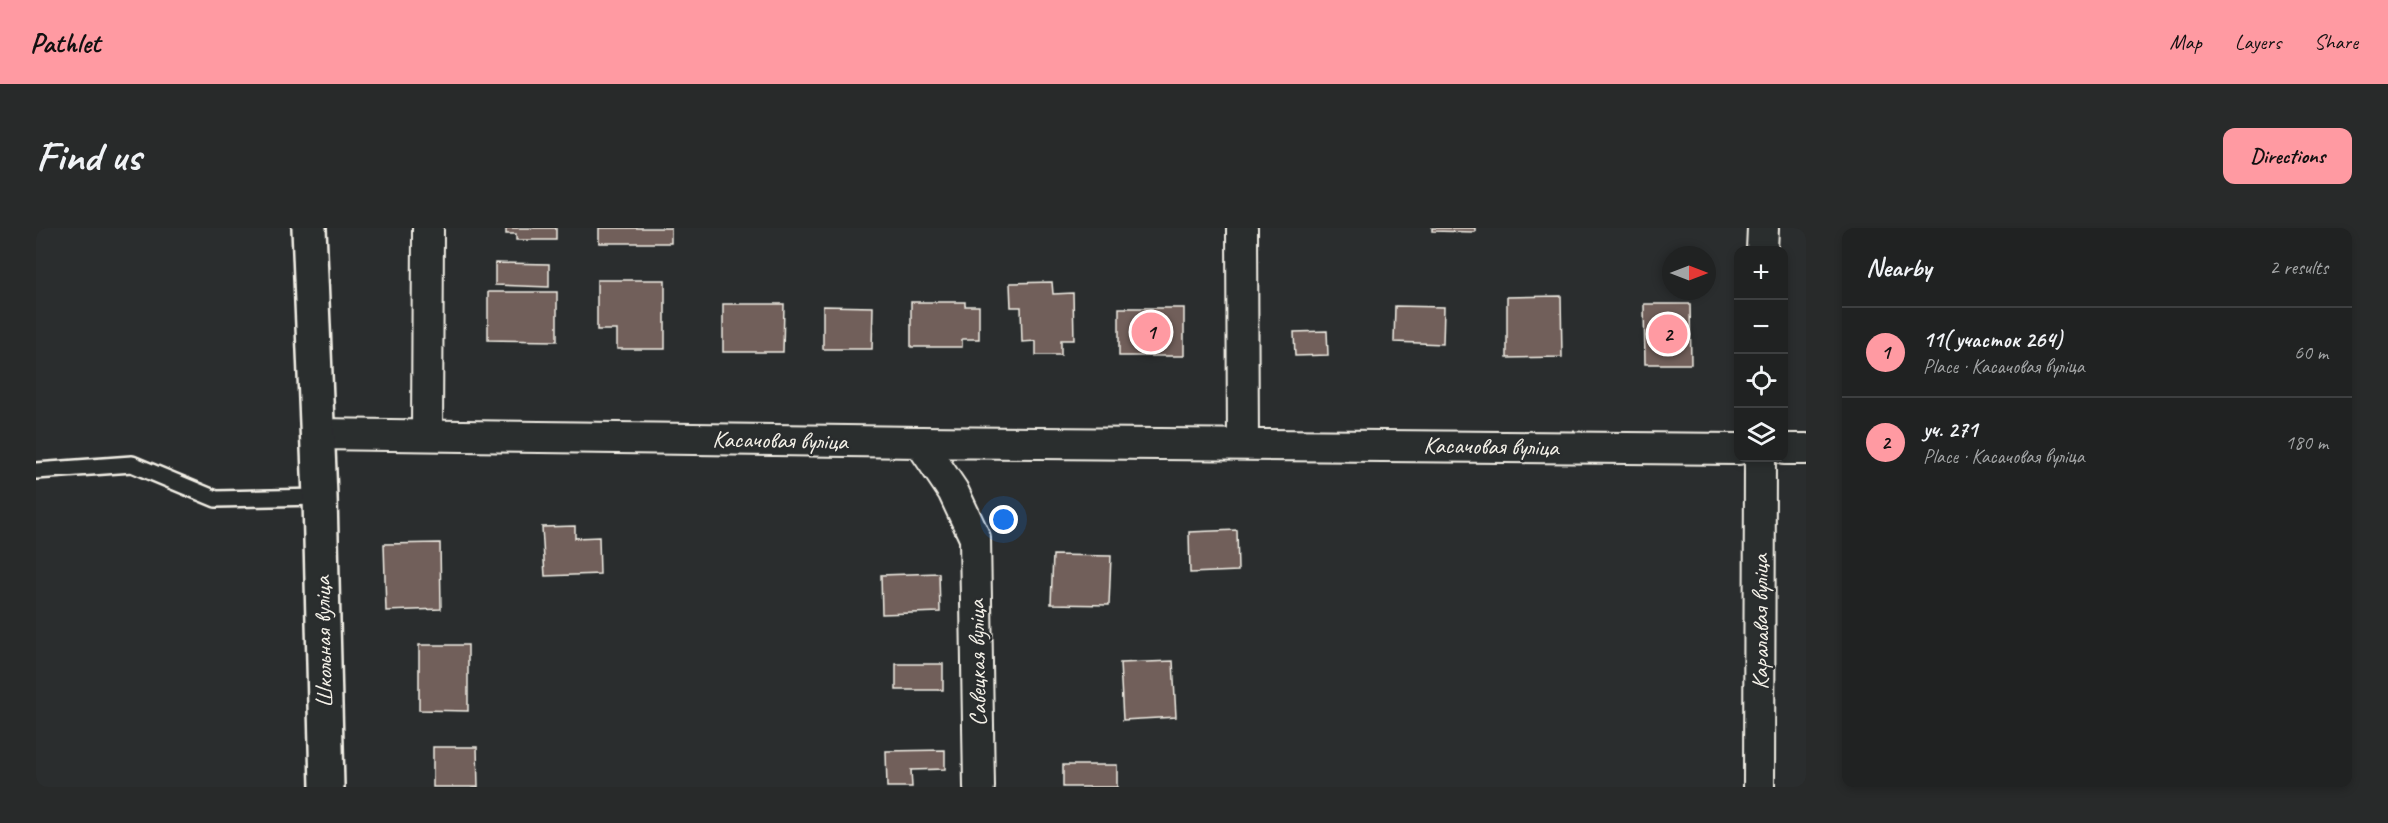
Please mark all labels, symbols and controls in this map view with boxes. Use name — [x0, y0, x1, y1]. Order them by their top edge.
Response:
text: Pathlet — [30, 25, 100, 60]
text: Map — [2169, 29, 2202, 55]
text: Layers — [2235, 29, 2281, 55]
text: Share — [2314, 29, 2358, 55]
button: Directions — [2223, 128, 2352, 184]
text: Find us — [36, 130, 141, 183]
north arrow — [1662, 246, 1716, 300]
map controls — [1734, 246, 1788, 462]
button: + — [1734, 246, 1788, 300]
text: Nearby — [1866, 251, 1931, 284]
text: 2 results — [2269, 255, 2328, 280]
button: − — [1734, 300, 1788, 354]
pin: 1 — [1132, 310, 1170, 354]
pin: 2 — [1648, 312, 1688, 356]
text: 11( участок 264) — [1923, 326, 2062, 354]
text: 1 — [1881, 340, 1890, 365]
text: 60 m — [2294, 340, 2328, 365]
button: locate — [1734, 354, 1788, 408]
text: Place · Касачовая вуліца — [1923, 354, 2084, 379]
button: layers — [1734, 408, 1788, 462]
text: уч. 271 — [1923, 416, 1977, 444]
street label: Касачовая вуліца — [712, 424, 849, 456]
street label: Касачовая вуліца — [1423, 430, 1560, 462]
text: 2 — [1881, 430, 1890, 455]
text: 180 m — [2285, 430, 2328, 455]
text: Place · Касачовая вуліца — [1923, 444, 2084, 469]
your location — [989, 505, 1018, 534]
street label: Каралавая вуліца — [1745, 553, 1775, 690]
street label: Школьная вуліца — [307, 574, 339, 708]
street label: Савецкая вуліца — [961, 598, 993, 727]

